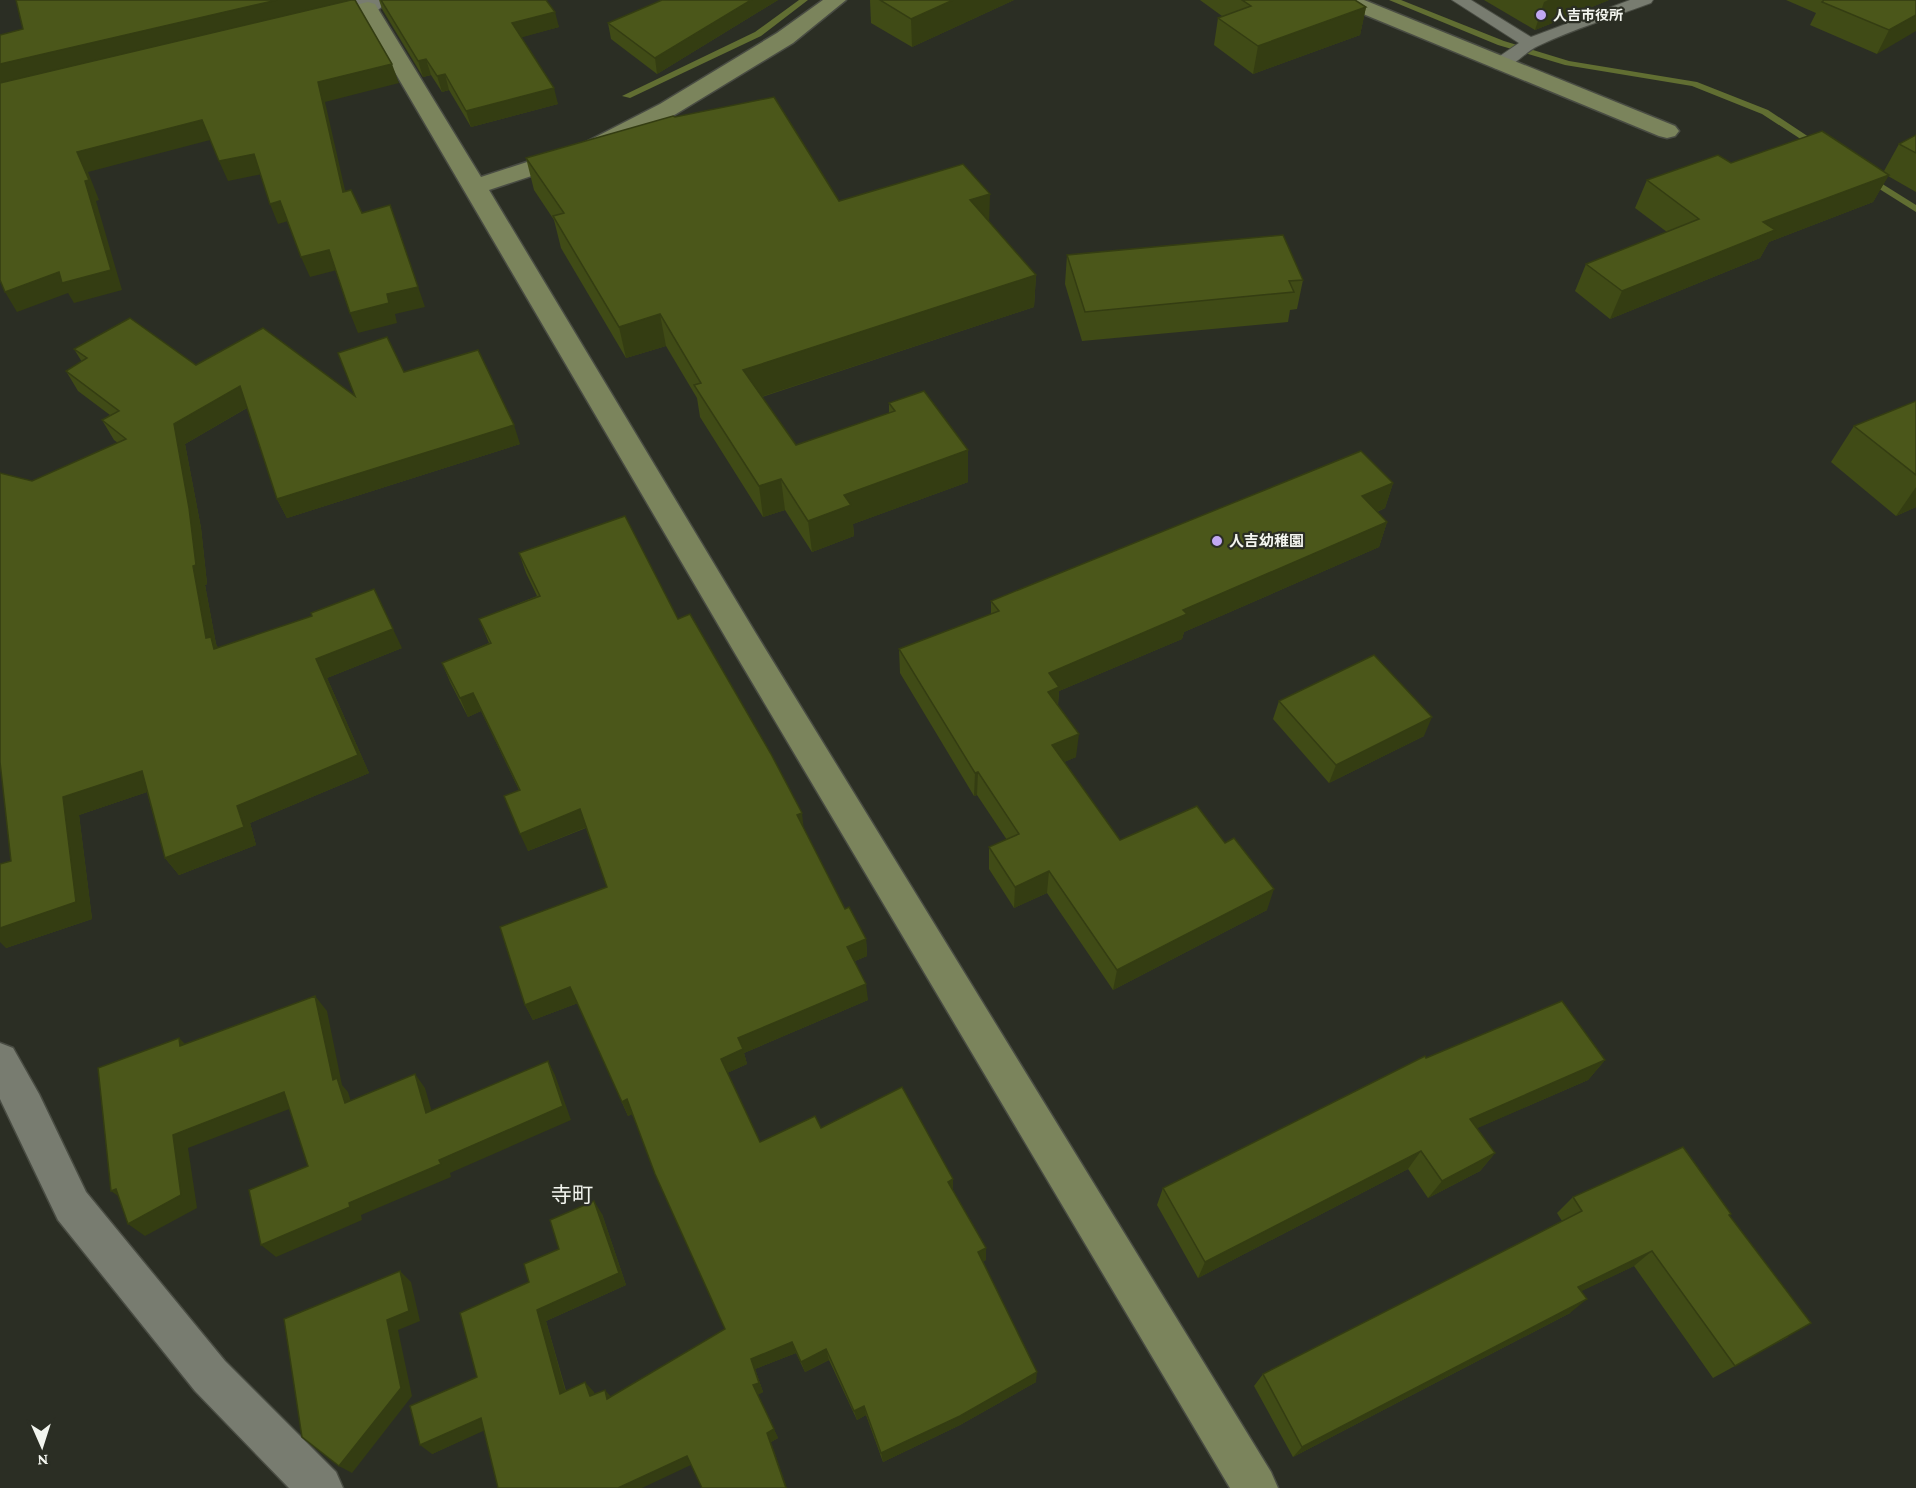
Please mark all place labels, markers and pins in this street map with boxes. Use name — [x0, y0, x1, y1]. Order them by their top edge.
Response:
place label: 人吉市役所 — [1553, 7, 1623, 23]
marker: 人吉市役所 — [1534, 8, 1548, 22]
place label: 人吉幼稚園 — [1229, 533, 1304, 549]
marker: 人吉幼稚園 — [1210, 534, 1224, 548]

